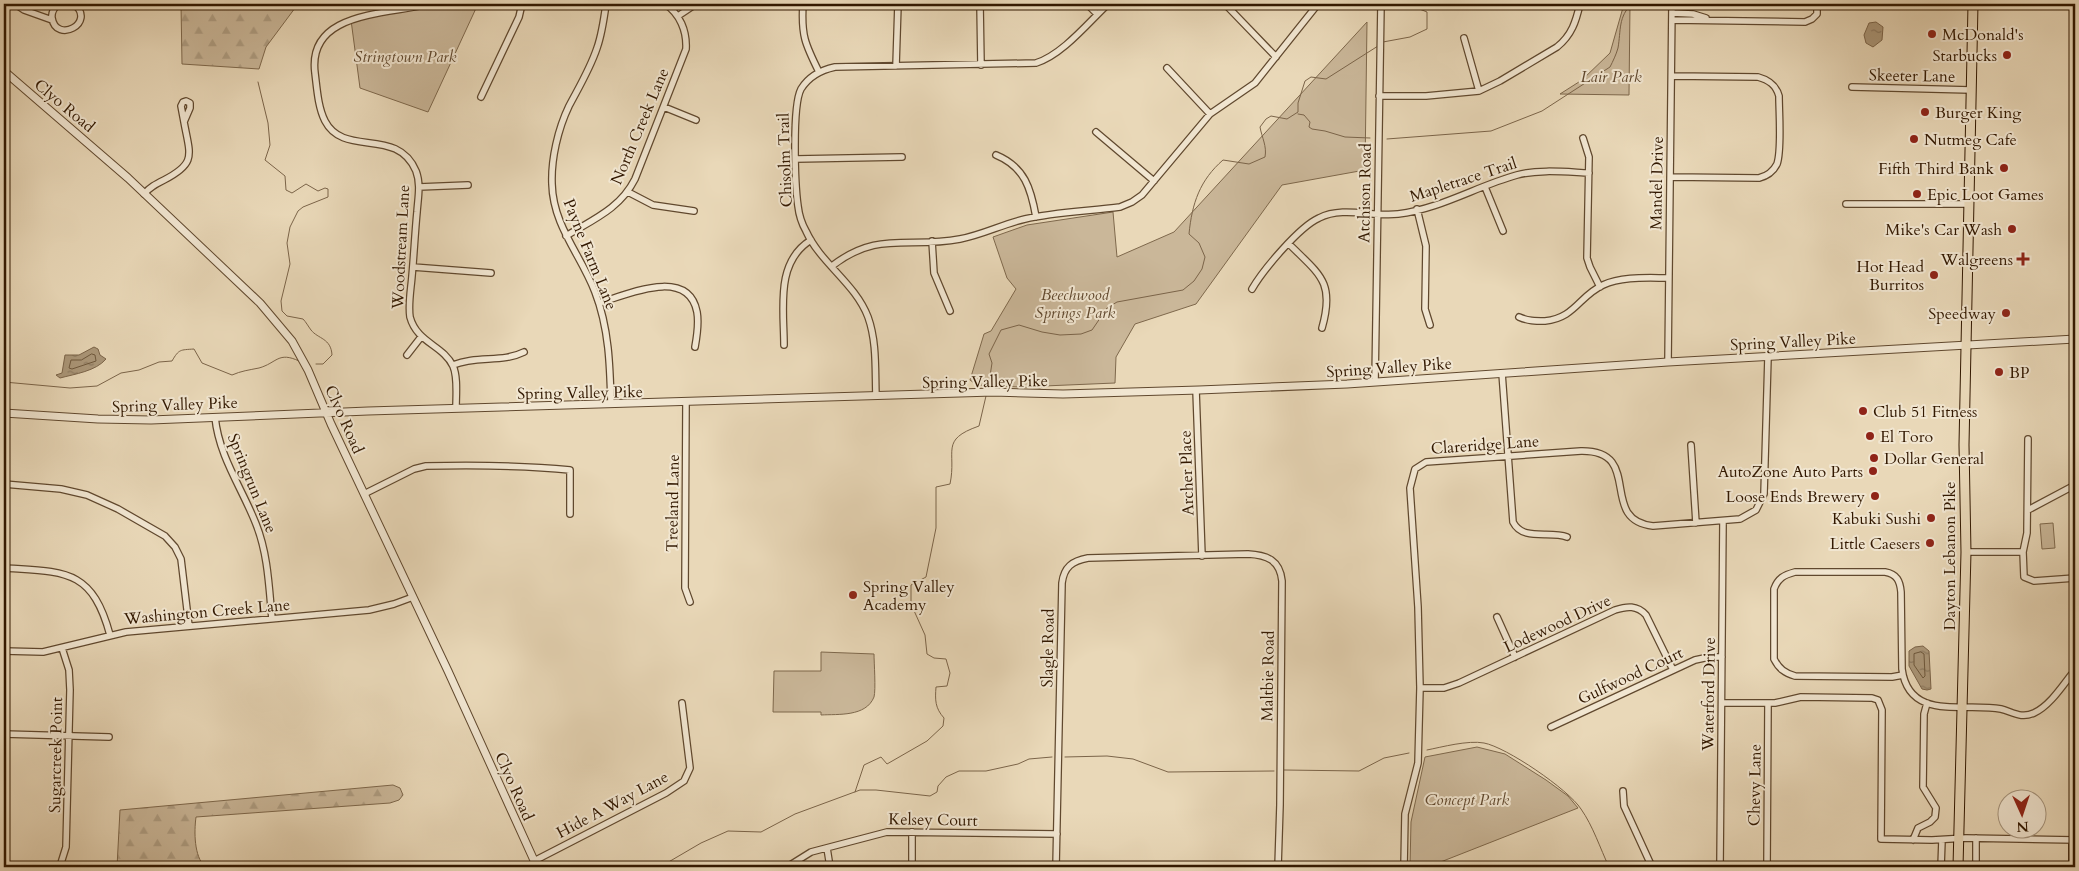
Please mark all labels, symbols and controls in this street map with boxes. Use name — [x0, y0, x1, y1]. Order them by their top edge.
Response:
place label: McDonald's — [1942, 24, 2024, 46]
marker: McDonald's — [1926, 28, 1938, 40]
place label: Starbucks — [1933, 45, 1997, 67]
park label: Stringtown Park — [354, 46, 457, 68]
marker: Starbucks — [2001, 49, 2013, 61]
street label: Skeeter Lane — [1869, 64, 1955, 88]
street label: North Creek Lane — [605, 65, 674, 188]
park label: Lair Park — [1580, 66, 1642, 88]
street label: Clyo Road — [29, 74, 100, 138]
place label: Burger King — [1935, 102, 2021, 124]
marker: Burger King — [1919, 106, 1931, 118]
street label: Chisolm Trail — [772, 112, 798, 208]
place label: Nutmeg Cafe — [1924, 129, 2017, 151]
marker: Nutmeg Cafe — [1908, 133, 1920, 145]
street label: Mandel Drive — [1645, 136, 1669, 230]
street label: Atchison Road — [1353, 143, 1377, 243]
street label: Mapletrace Trail — [1407, 152, 1520, 208]
place label: Fifth Third Bank — [1878, 158, 1994, 180]
marker: Fifth Third Bank — [1998, 162, 2010, 174]
street label: Woodstream Lane — [387, 184, 415, 311]
place label: Epic Loot Games — [1927, 184, 2044, 206]
marker: Epic Loot Games — [1911, 188, 1923, 200]
street label: Payne Farm Lane — [558, 195, 622, 313]
place label: Mike's Car Wash — [1885, 219, 2002, 241]
marker: Mike's Car Wash — [2006, 223, 2018, 235]
place label: Walgreens — [1940, 249, 2013, 271]
marker: Walgreens — [2017, 253, 2029, 265]
place label: Hot Head Burritos — [1857, 256, 1924, 296]
marker: Hot Head Burritos — [1928, 269, 1940, 281]
park label: Beechwood Springs Park — [1035, 284, 1115, 324]
place label: Speedway — [1928, 303, 1997, 325]
marker: Speedway — [2000, 307, 2012, 319]
street label: Spring Valley Pike — [1730, 328, 1856, 356]
street label: Spring Valley Pike — [1326, 353, 1453, 383]
place label: BP — [2009, 362, 2029, 384]
marker: BP — [1993, 366, 2005, 378]
street label: Spring Valley Pike — [922, 370, 1048, 394]
street label: Spring Valley Pike — [517, 381, 643, 405]
street label: Clyo Road — [319, 382, 369, 458]
street label: Spring Valley Pike — [112, 392, 238, 418]
place label: Club 51 Fitness — [1873, 401, 1977, 423]
marker: Club 51 Fitness — [1857, 405, 1869, 417]
place label: El Toro — [1880, 426, 1933, 448]
street label: Springrun Lane — [222, 430, 282, 537]
street label: Archer Place — [1175, 430, 1199, 516]
street label: Clareridge Lane — [1430, 430, 1540, 460]
marker: El Toro — [1864, 430, 1876, 442]
place label: Dollar General — [1884, 448, 1984, 470]
marker: Dollar General — [1868, 452, 1880, 464]
street label: Treeland Lane — [661, 454, 685, 552]
place label: AutoZone Auto Parts — [1718, 461, 1863, 483]
marker: AutoZone Auto Parts — [1867, 465, 1879, 477]
street label: Dayton Lebanon Pike — [1939, 482, 1961, 630]
place label: Loose Ends Brewery — [1726, 486, 1866, 508]
marker: Loose Ends Brewery — [1869, 490, 1881, 502]
place label: Kabuki Sushi — [1832, 508, 1921, 530]
marker: Kabuki Sushi — [1925, 512, 1937, 524]
place label: Little Caesers — [1830, 533, 1920, 555]
marker: Little Caesers — [1924, 537, 1936, 549]
place label: Spring Valley Academy — [863, 576, 955, 616]
marker: Spring Valley Academy — [847, 589, 859, 601]
street label: Lodewood Drive — [1500, 589, 1615, 658]
street label: Washington Creek Lane — [122, 594, 291, 630]
street label: Slagle Road — [1036, 608, 1060, 688]
street label: Maltbie Road — [1256, 630, 1280, 722]
street label: Waterford Drive — [1697, 637, 1721, 752]
street label: Gulfwood Court — [1574, 642, 1687, 710]
street label: Sugarcreek Point — [44, 697, 68, 813]
street label: Chevy Lane — [1743, 744, 1767, 826]
street label: Clyo Road — [489, 749, 539, 825]
street label: Hide A Way Lane — [553, 766, 672, 844]
north arrow — [1996, 788, 2046, 838]
park label: Concept Park — [1425, 789, 1509, 811]
street label: Kelsey Court — [888, 808, 978, 832]
text: N — [2016, 817, 2029, 836]

